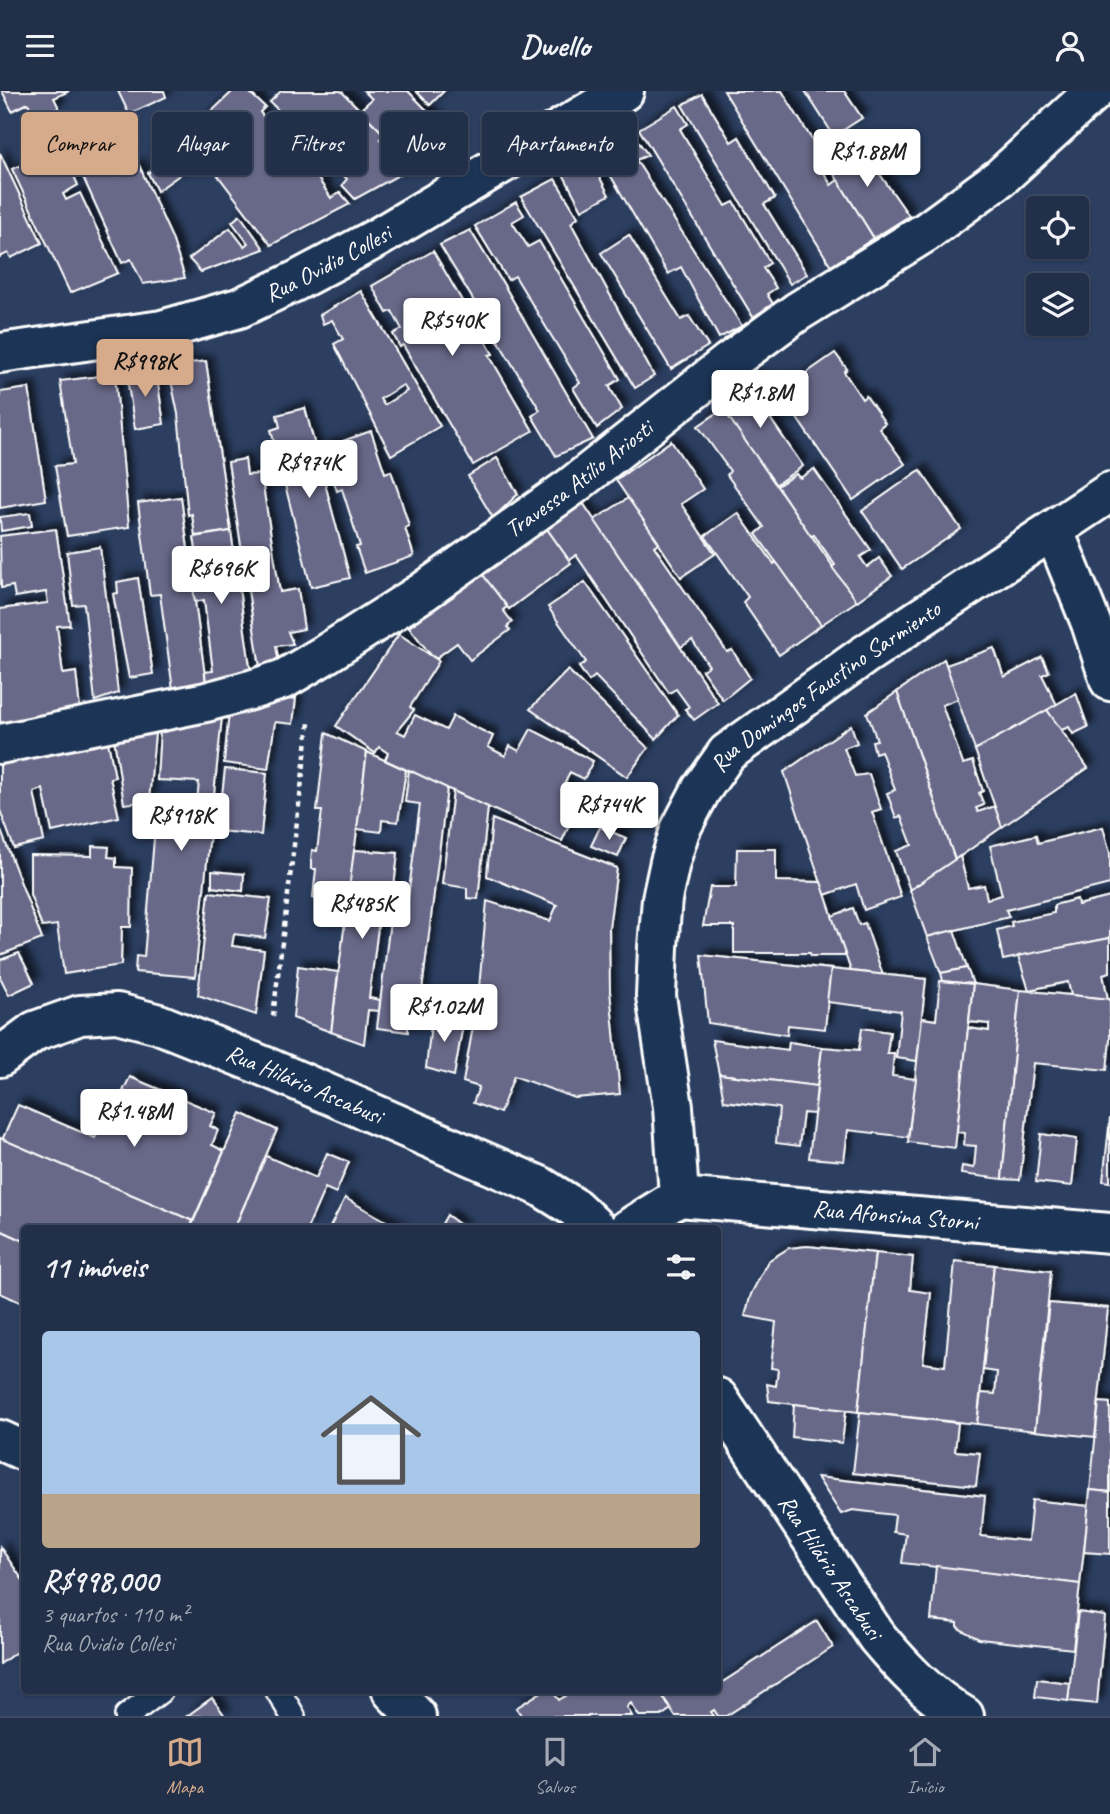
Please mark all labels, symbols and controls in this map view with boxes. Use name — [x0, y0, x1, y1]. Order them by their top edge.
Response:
text: Dwello — [520, 25, 590, 66]
icon: menu — [21, 27, 59, 65]
icon: person — [1051, 27, 1089, 65]
chip: Comprar — [21, 112, 138, 175]
chip: Alugar — [152, 112, 252, 175]
chip: Filtros — [266, 112, 367, 175]
chip: Novo — [381, 112, 468, 175]
chip: Apartamento — [482, 112, 637, 175]
pin: R$1.88M — [802, 129, 932, 189]
text: R$1.88M — [829, 137, 905, 166]
map controls — [1026, 196, 1089, 336]
button: locate — [1026, 196, 1089, 259]
street label: Rua Ovidio Collesi — [260, 217, 399, 309]
button: layers — [1026, 273, 1089, 336]
pin: R$540K — [395, 299, 509, 358]
text: R$540K — [419, 306, 485, 335]
pin: R$998K — [88, 339, 202, 399]
text: R$998K — [112, 347, 178, 376]
pin: R$1.8M — [703, 371, 817, 430]
text: R$1.8M — [728, 378, 792, 407]
street label: Travessa Atílio Ariosti — [499, 412, 660, 544]
pin: R$974K — [252, 441, 366, 500]
text: R$974K — [276, 448, 342, 477]
pin: R$696K — [164, 547, 278, 606]
text: R$696K — [188, 554, 254, 583]
street label: Rua Domingos Faustino Sarmiento — [703, 593, 947, 778]
pin: R$744K — [552, 783, 666, 842]
text: R$744K — [576, 790, 642, 819]
pin: R$918K — [124, 793, 238, 853]
text: R$918K — [148, 801, 214, 830]
pin: R$485K — [305, 881, 419, 941]
text: R$485K — [329, 889, 395, 918]
pin: R$1.02M — [379, 985, 509, 1044]
text: R$1.02M — [406, 992, 482, 1021]
street label: Rua Hilário Ascabusi — [222, 1037, 389, 1132]
pin: R$1.48M — [69, 1089, 199, 1149]
text: R$1.48M — [96, 1097, 172, 1126]
street label: Rua Afonsina Storni — [811, 1193, 982, 1237]
text: 11 imóveis — [42, 1248, 146, 1286]
icon: filters — [662, 1248, 700, 1286]
icon: home — [308, 1377, 434, 1503]
street label: Rua Hilário Ascabusi — [772, 1489, 891, 1647]
text: R$998,000 — [42, 1562, 158, 1600]
text: 3 quartos · 110 m² — [42, 1600, 188, 1629]
text: Rua Ovidio Collesi — [42, 1629, 174, 1658]
tab: Mapa — [166, 1733, 204, 1799]
tab: Salvos — [535, 1733, 575, 1799]
tab: Início — [906, 1733, 944, 1799]

